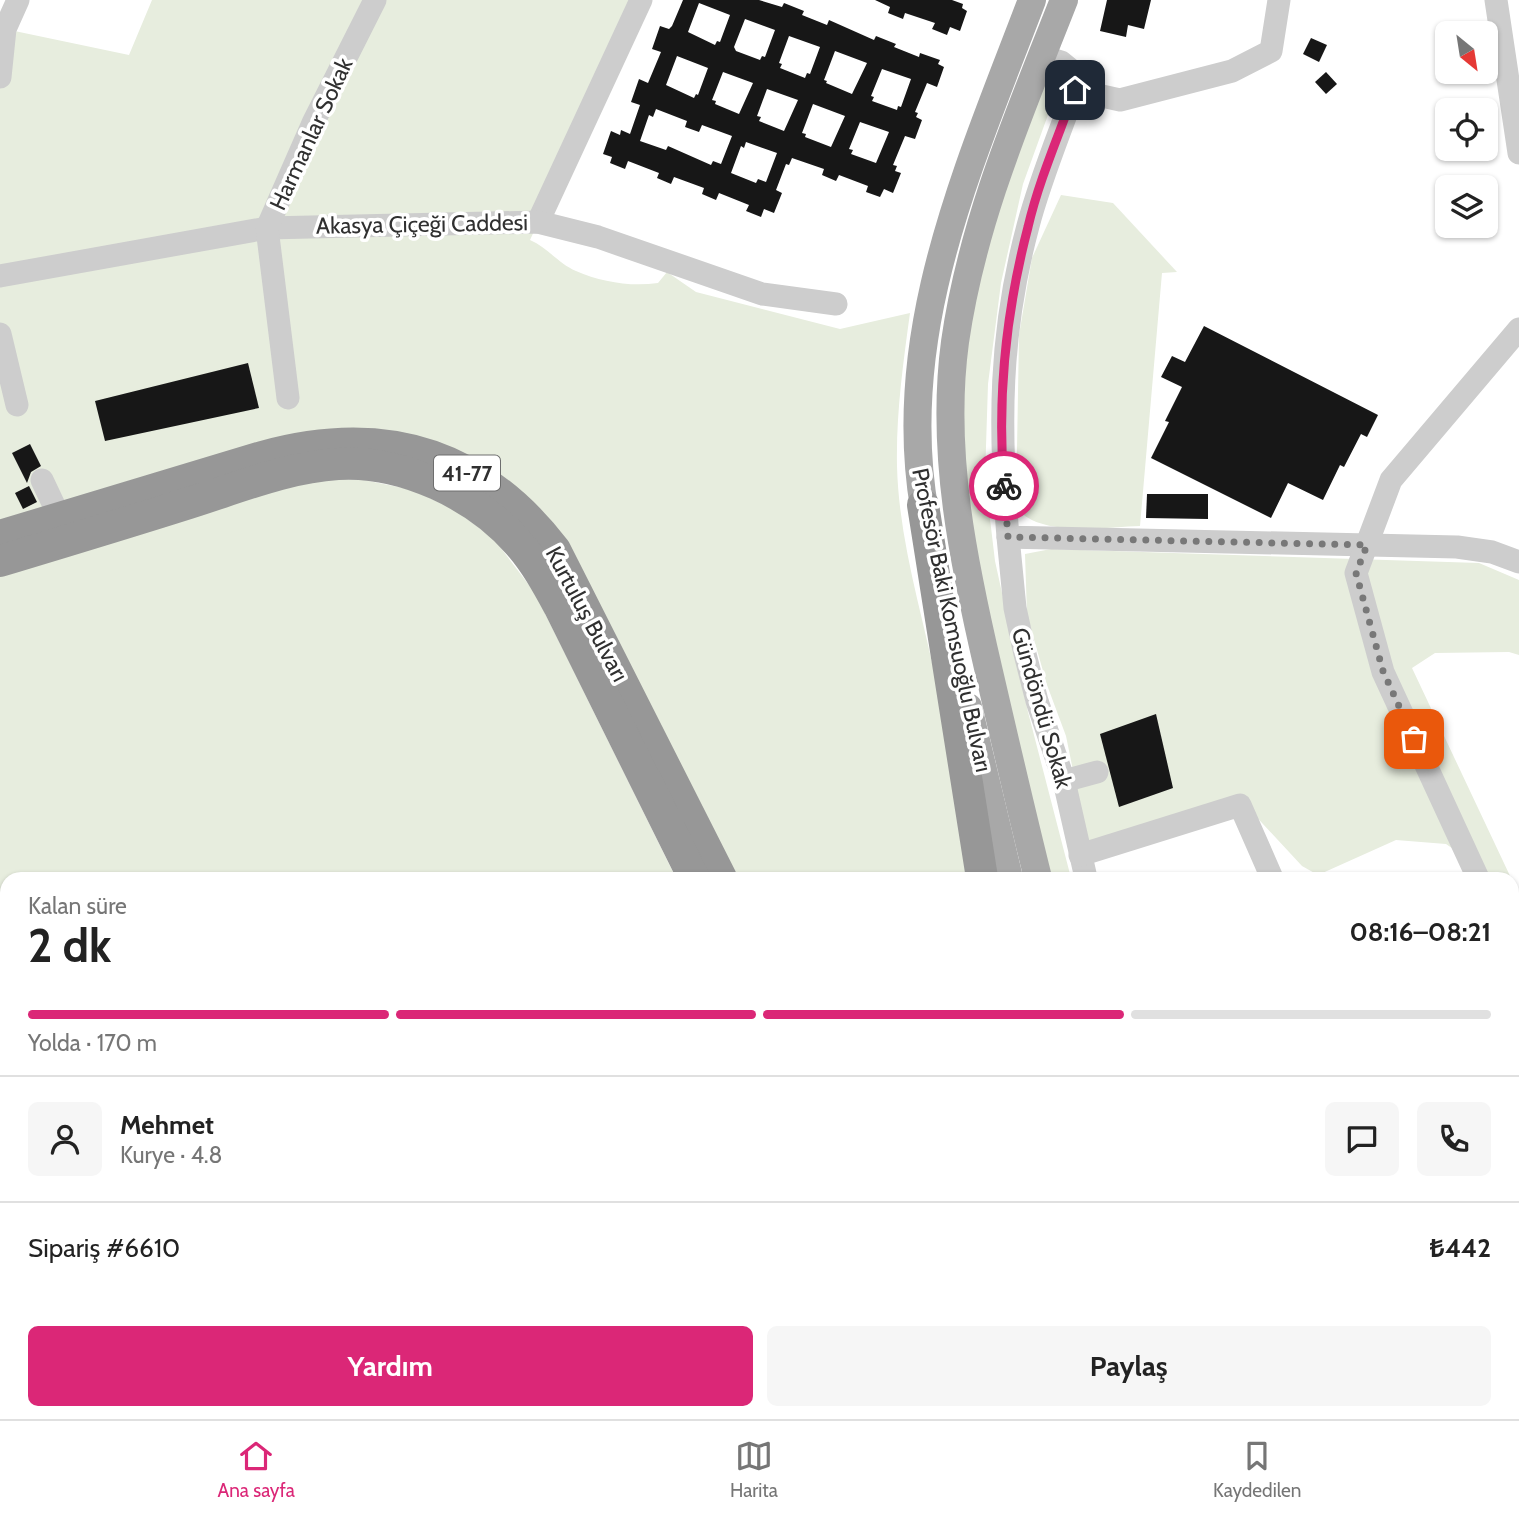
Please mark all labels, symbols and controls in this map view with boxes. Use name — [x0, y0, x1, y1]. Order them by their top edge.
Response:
north arrow — [1435, 21, 1498, 84]
map controls — [1435, 21, 1498, 238]
street label: Harmanlar Sokak — [263, 53, 359, 215]
pin — [1045, 60, 1105, 120]
icon: home — [1056, 71, 1094, 109]
button: locate — [1435, 98, 1498, 161]
button: layers — [1435, 175, 1498, 238]
street label: Akasya Çiçeği Caddesi — [316, 208, 528, 240]
courier — [969, 451, 1039, 521]
road number: 41-77 — [434, 456, 500, 490]
street label: Profesör Baki Komsuoğlu Bulvarı — [906, 465, 998, 775]
icon: bike — [985, 467, 1023, 505]
street label: Kurtuluş Bulvarı — [540, 542, 634, 686]
street label: Gündöndü Sokak — [1006, 624, 1079, 792]
pin — [1384, 709, 1444, 769]
icon: bag — [1395, 720, 1433, 758]
text: Kalan süre — [28, 892, 127, 920]
text: 08:16–08:21 — [1349, 916, 1491, 948]
text: 2 dk — [28, 918, 111, 974]
text: Yolda · 170 m — [28, 1029, 157, 1057]
button: person — [28, 1102, 102, 1176]
button: chat — [1325, 1102, 1399, 1176]
button: phone — [1417, 1102, 1491, 1176]
text: Mehmet — [120, 1109, 214, 1141]
text: Kurye · 4.8 — [120, 1141, 222, 1169]
text: Sipariş #6610 — [28, 1232, 180, 1264]
text: ₺442 — [1429, 1232, 1491, 1264]
button: Yardım — [28, 1326, 753, 1406]
button: Paylaş — [767, 1326, 1491, 1406]
tab: Ana sayfa — [218, 1437, 295, 1502]
tab: Harita — [730, 1437, 778, 1502]
tab: Kaydedilen — [1213, 1437, 1301, 1502]

